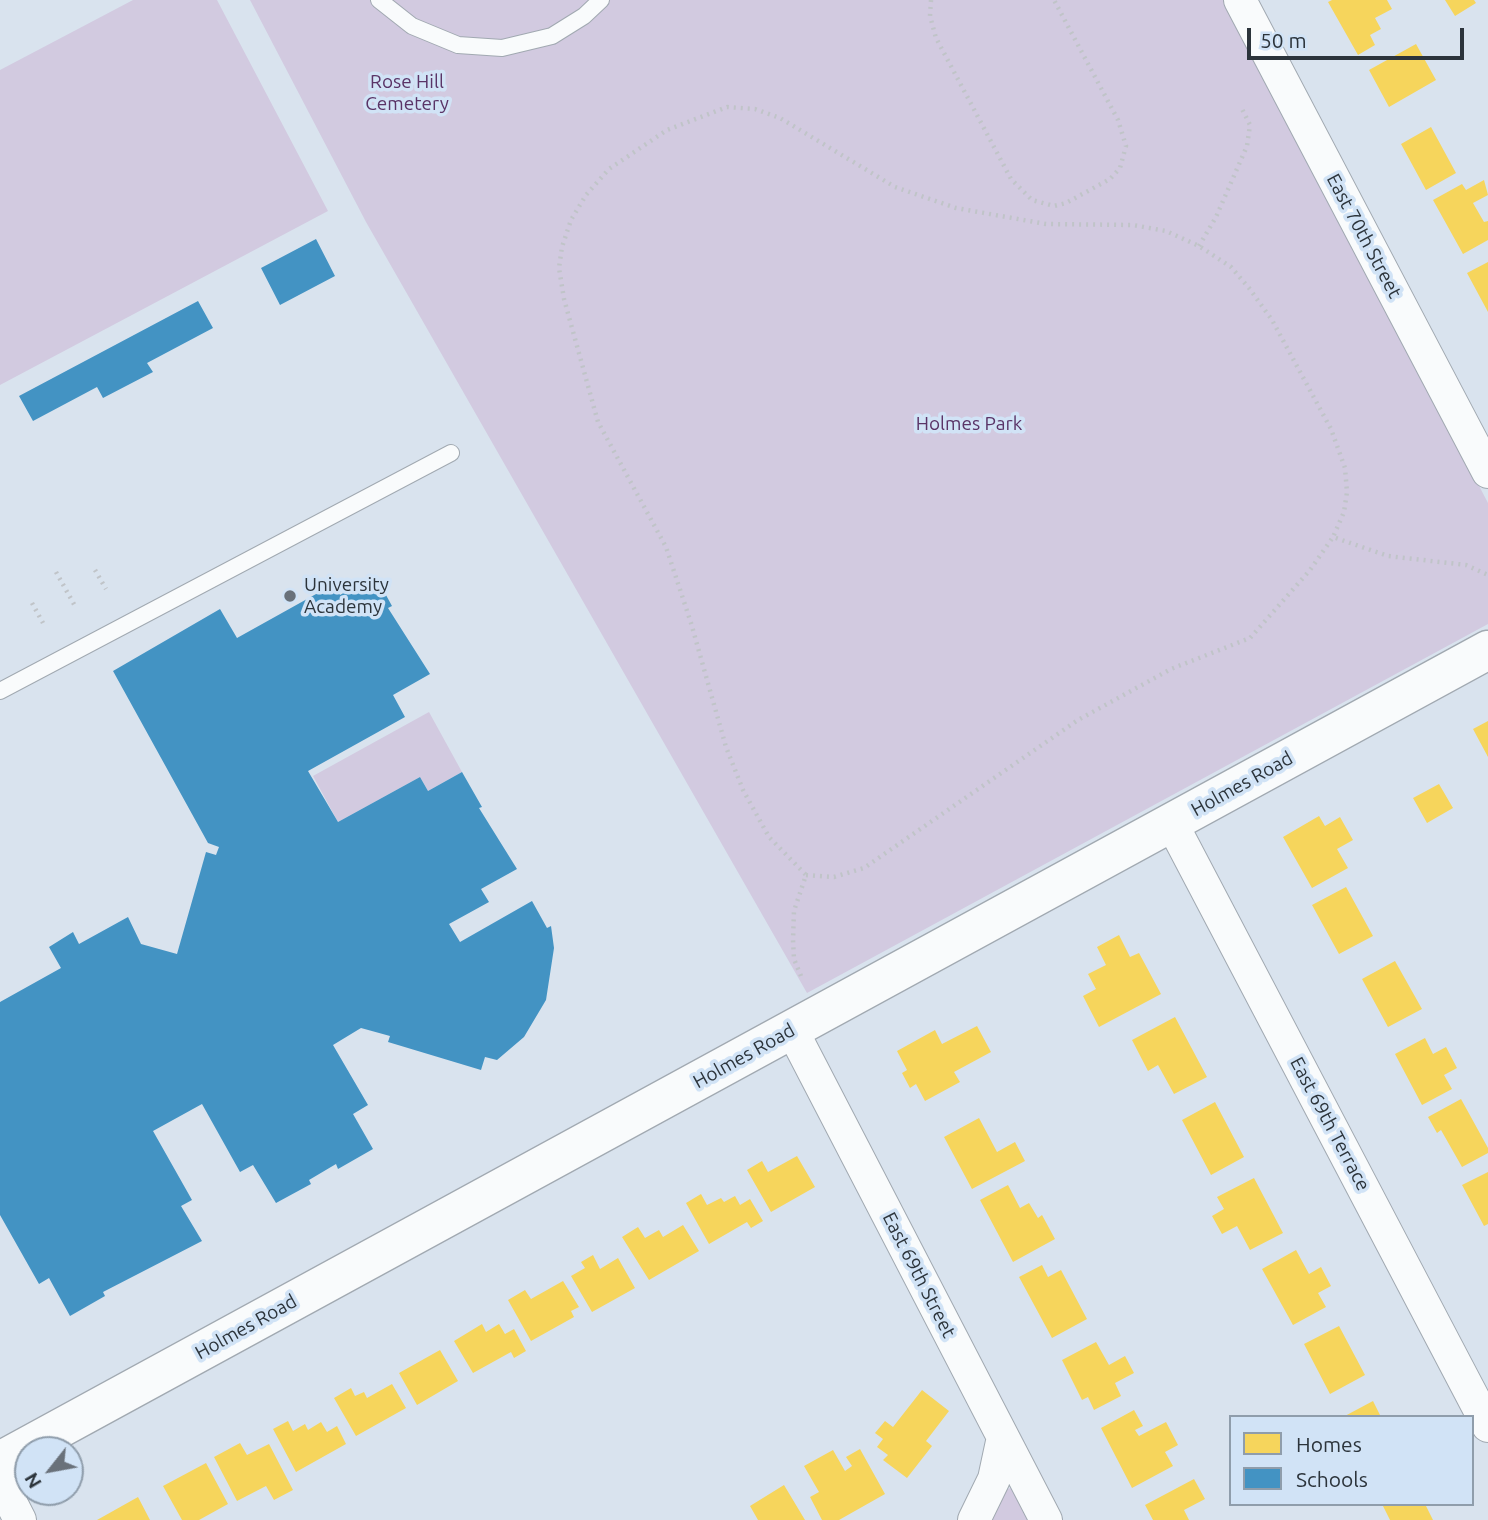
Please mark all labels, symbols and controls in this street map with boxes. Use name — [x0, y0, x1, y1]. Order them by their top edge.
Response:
scale bar — [1250, 14, 1467, 58]
text: 50 m — [1260, 28, 1307, 52]
park label: Rose Hill Cemetery — [365, 71, 449, 115]
street label: East 70th Street — [1322, 170, 1406, 302]
park label: Holmes Park — [916, 413, 1022, 435]
place label: University Academy — [304, 574, 389, 618]
marker: University Academy — [282, 588, 298, 604]
street label: Holmes Road — [1187, 747, 1297, 821]
street label: Holmes Road — [689, 1019, 799, 1093]
street label: East 69th Terrace — [1285, 1053, 1375, 1195]
street label: East 69th Street — [878, 1209, 960, 1341]
street label: Holmes Road — [191, 1290, 301, 1364]
legend — [1229, 1415, 1474, 1506]
text: Homes — [1296, 1432, 1362, 1456]
north arrow — [14, 1436, 84, 1506]
text: Schools — [1296, 1467, 1368, 1491]
text: N — [20, 1469, 46, 1493]

